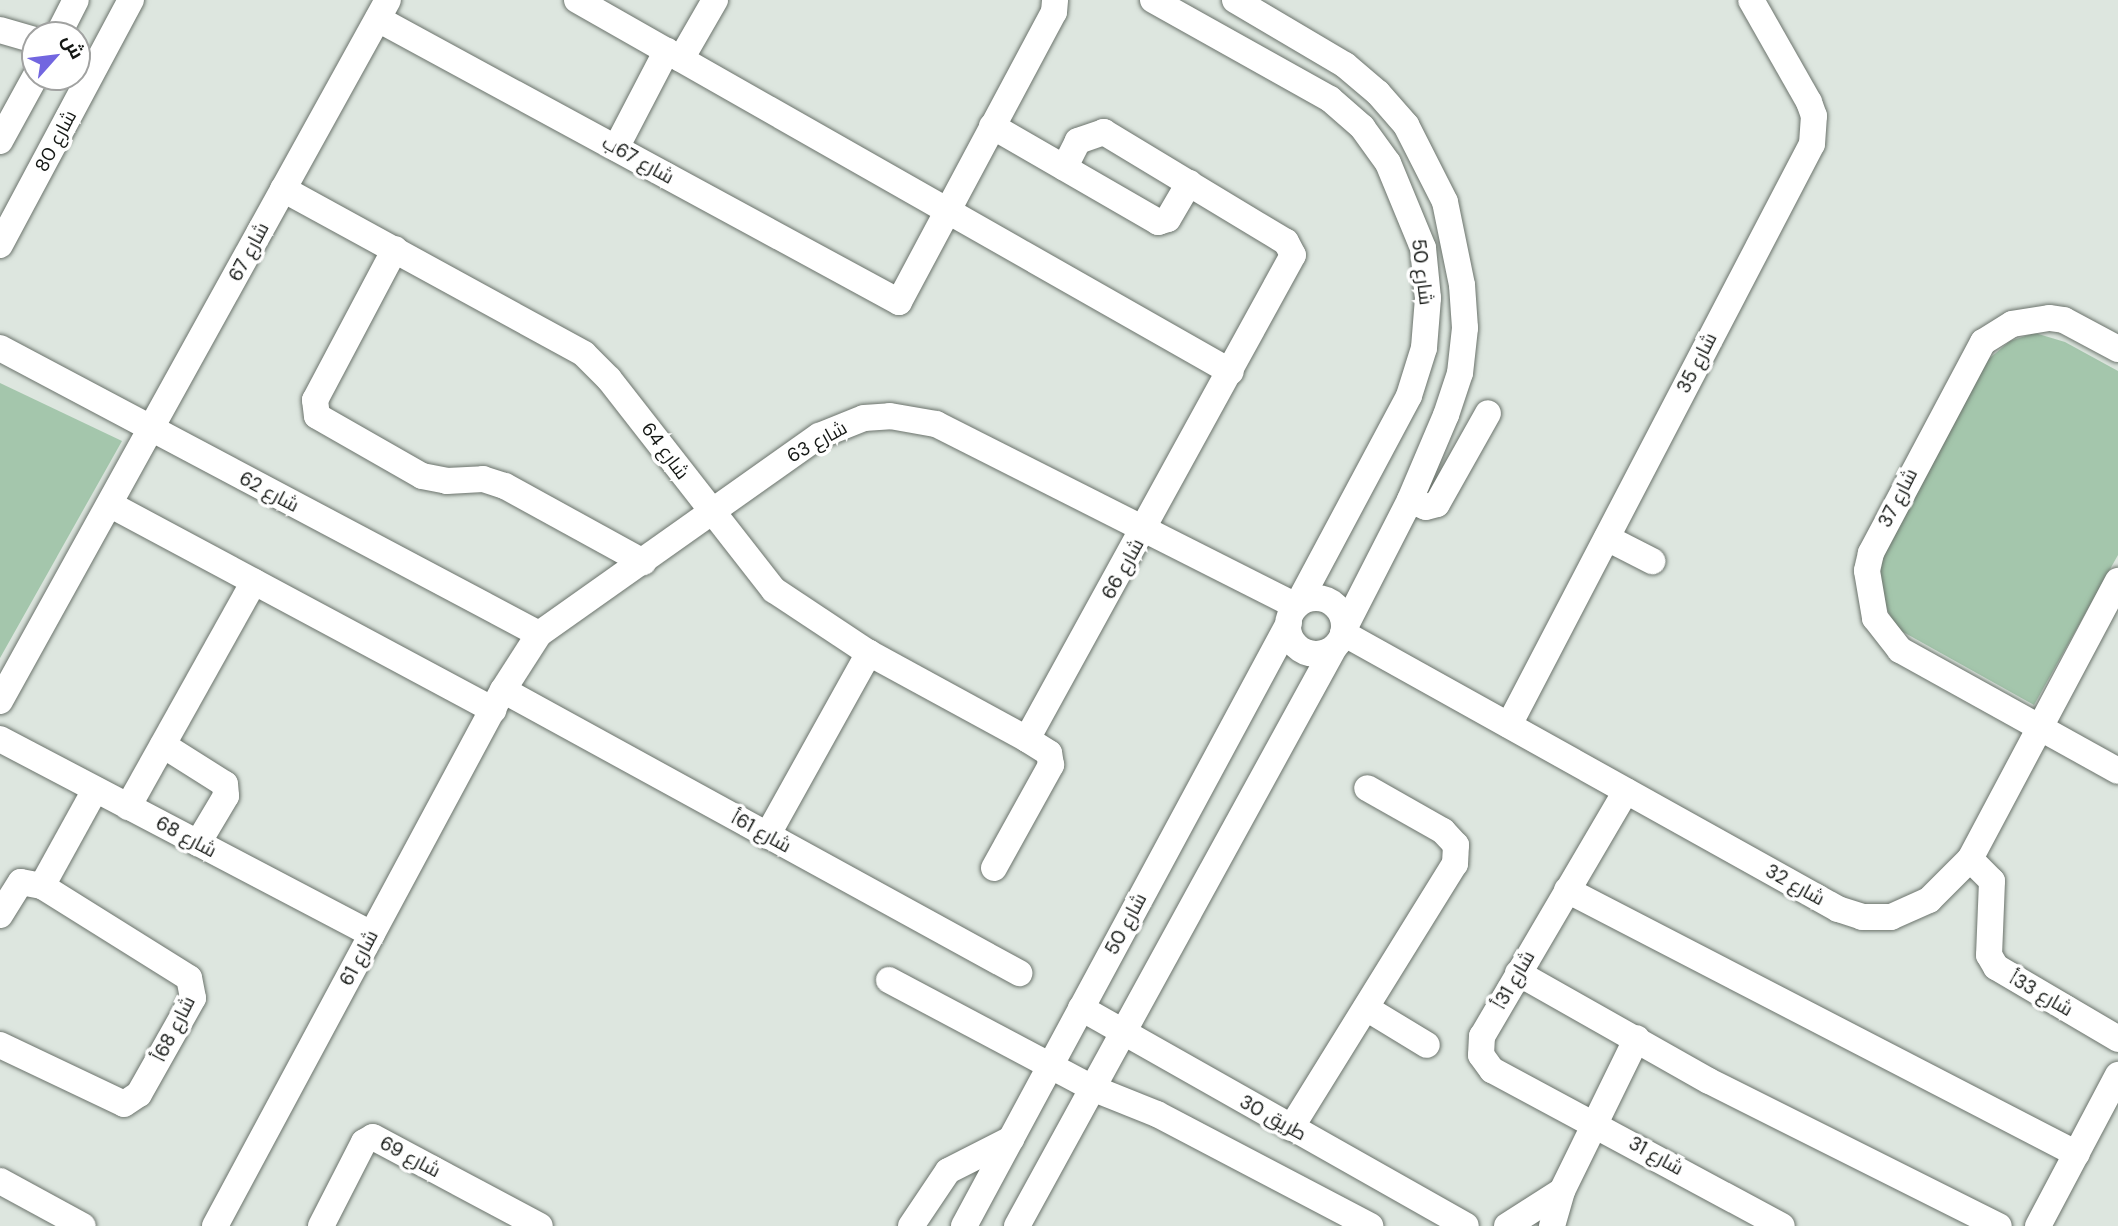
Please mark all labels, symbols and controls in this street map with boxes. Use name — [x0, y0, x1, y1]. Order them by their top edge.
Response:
north arrow — [21, 21, 91, 91]
text: ش — [56, 30, 90, 63]
street label: شارع 80 — [30, 106, 82, 176]
street label: شارع 67ب — [598, 131, 678, 189]
street label: شارع 67 — [224, 219, 274, 285]
street label: شارع 50 — [1407, 238, 1437, 306]
street label: شارع 35 — [1672, 329, 1722, 397]
street label: شارع 63 — [783, 416, 851, 468]
street label: شارع 64 — [636, 418, 694, 484]
street label: شارع 37 — [1874, 465, 1922, 531]
street label: شارع 62 — [235, 467, 303, 517]
street label: شارع 66 — [1097, 535, 1149, 603]
street label: شارع 61أ — [727, 806, 795, 858]
street label: شارع 68 — [152, 812, 220, 862]
street label: شارع 32 — [1761, 860, 1829, 910]
street label: شارع 50 — [1100, 889, 1152, 959]
street label: شارع 61 — [335, 926, 383, 990]
street label: شارع 31أ — [1488, 947, 1540, 1013]
street label: شارع 33أ — [2005, 967, 2077, 1021]
street label: شارع 68أ — [148, 992, 200, 1066]
street label: طريق 30 — [1236, 1090, 1310, 1146]
street label: شارع 69 — [376, 1132, 444, 1182]
street label: شارع 31 — [1625, 1132, 1687, 1180]

